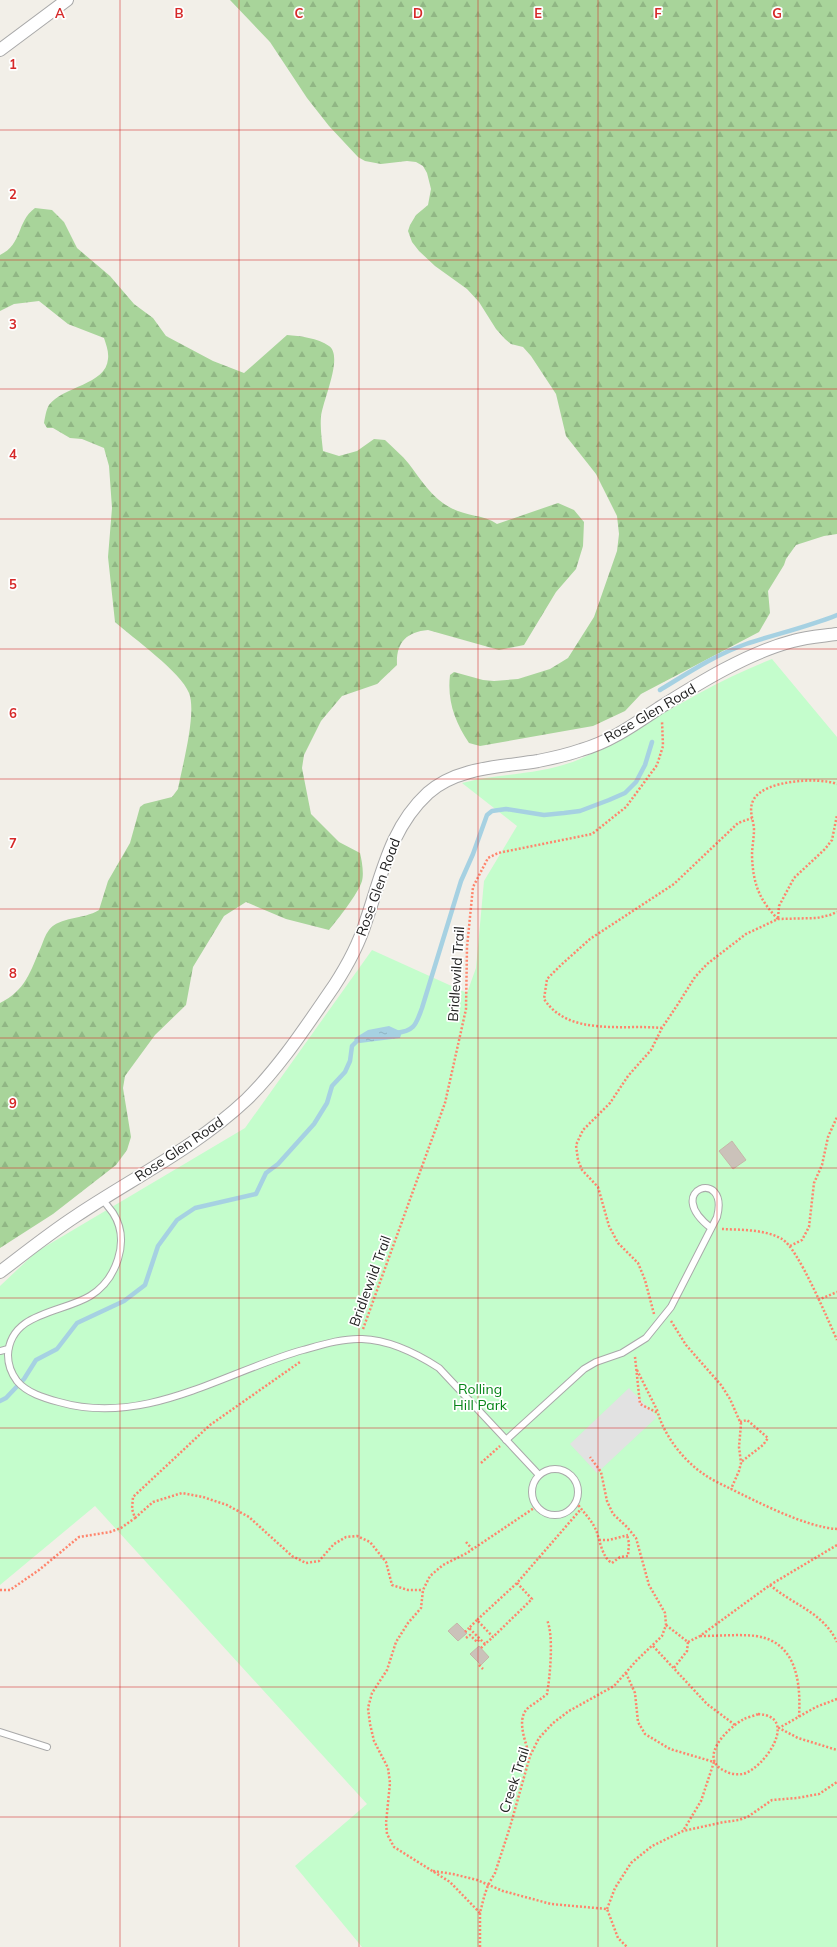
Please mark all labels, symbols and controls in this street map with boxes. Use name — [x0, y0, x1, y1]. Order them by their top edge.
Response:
text: A — [55, 5, 65, 21]
text: B — [175, 5, 184, 21]
text: C — [295, 5, 304, 21]
text: D — [413, 5, 423, 21]
text: E — [534, 5, 542, 21]
text: F — [654, 5, 662, 21]
text: G — [772, 5, 782, 21]
text: 1 — [9, 56, 17, 72]
text: 2 — [9, 186, 17, 202]
text: 3 — [9, 316, 17, 332]
text: 4 — [9, 446, 17, 462]
text: 5 — [9, 576, 17, 592]
street label: Rose Glen Road — [601, 679, 699, 747]
text: 6 — [9, 705, 17, 721]
text: 7 — [9, 835, 17, 851]
street label: Rose Glen Road — [352, 835, 404, 939]
street label: Bridlewild Trail — [444, 926, 468, 1022]
text: 8 — [9, 965, 17, 981]
text: 9 — [9, 1095, 17, 1111]
street label: Rose Glen Road — [131, 1113, 227, 1185]
street label: Bridlewild Trail — [345, 1233, 395, 1329]
park label: Rolling Hill Park — [453, 1380, 508, 1414]
street label: Creek Trail — [495, 1745, 533, 1815]

